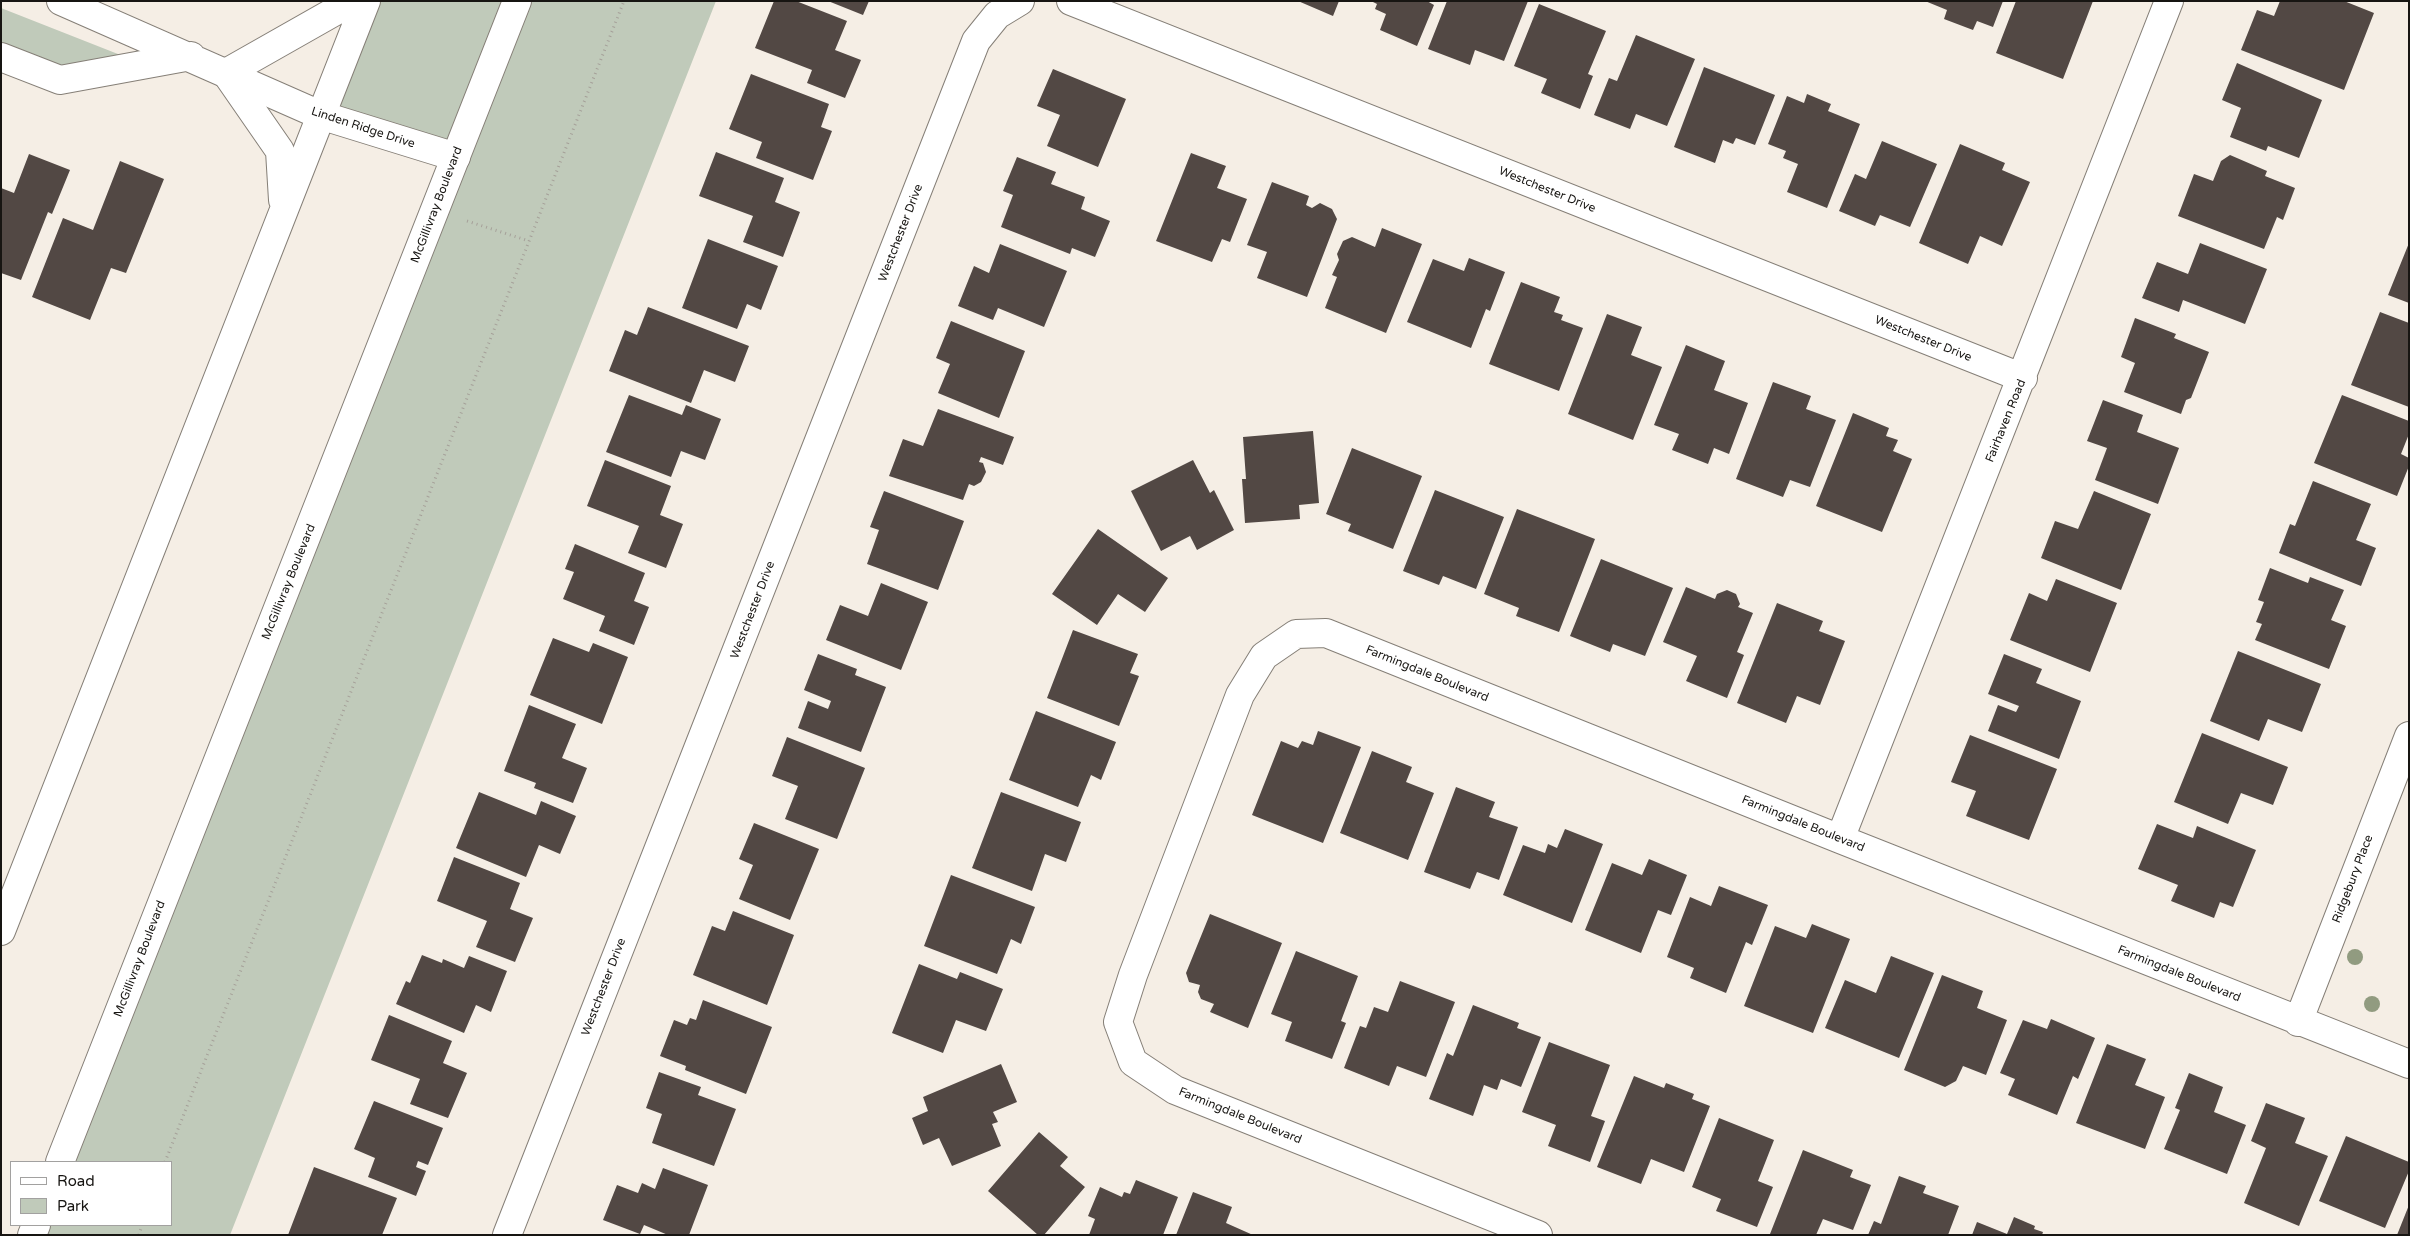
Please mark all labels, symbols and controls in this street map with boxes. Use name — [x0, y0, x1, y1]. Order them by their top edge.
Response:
street label: Linden Ridge Drive — [309, 104, 417, 152]
street label: McGillivray Boulevard — [408, 145, 466, 265]
street label: Westchester Drive — [1496, 164, 1598, 216]
street label: Westchester Drive — [876, 182, 926, 284]
street label: Westchester Drive — [1872, 313, 1974, 365]
street label: Fairhaven Road — [1983, 377, 2029, 465]
street label: McGillivray Boulevard — [259, 522, 319, 642]
street label: Westchester Drive — [728, 559, 778, 661]
street label: Farmingdale Boulevard — [1363, 643, 1491, 705]
street label: Farmingdale Boulevard — [1739, 793, 1867, 855]
street label: Ridgebury Place — [2330, 833, 2376, 925]
street label: McGillivray Boulevard — [111, 899, 169, 1019]
street label: Westchester Drive — [579, 936, 629, 1038]
street label: Farmingdale Boulevard — [2115, 943, 2243, 1005]
street label: Farmingdale Boulevard — [1176, 1085, 1304, 1147]
legend — [10, 1161, 172, 1226]
text: Road — [57, 1172, 95, 1190]
text: Park — [57, 1197, 89, 1215]

